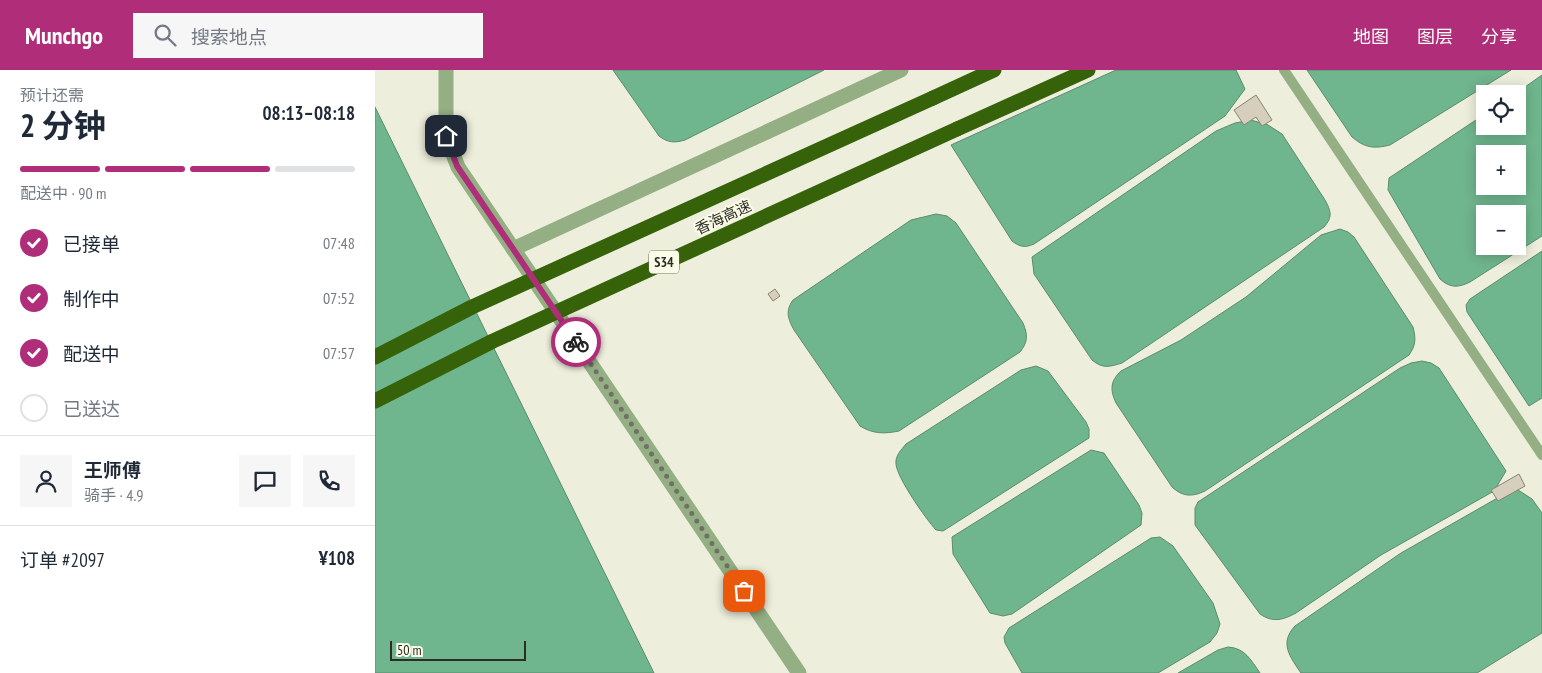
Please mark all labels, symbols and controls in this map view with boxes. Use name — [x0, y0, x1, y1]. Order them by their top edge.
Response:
search box — [133, 13, 483, 58]
text: Munchgo — [25, 20, 103, 51]
icon: search — [151, 21, 179, 49]
text: 搜索地点 — [191, 25, 267, 49]
text: 地图 — [1353, 25, 1389, 48]
text: 图层 — [1417, 25, 1453, 48]
text: 分享 — [1481, 25, 1517, 48]
text: 预计还需 — [20, 85, 84, 105]
map controls — [1476, 85, 1526, 255]
button: locate — [1476, 85, 1526, 135]
text: 08:13–08:18 — [262, 101, 355, 125]
text: 2 分钟 — [20, 104, 106, 146]
pin — [425, 115, 467, 157]
icon: home — [432, 122, 460, 150]
button: + — [1476, 145, 1526, 195]
text: 配送中 · 90 m — [20, 183, 106, 203]
street label: 香海高速 — [692, 196, 754, 238]
button: − — [1476, 205, 1526, 255]
icon: check — [20, 229, 48, 257]
text: 已接单 — [63, 232, 120, 256]
text: 07:48 — [323, 233, 355, 253]
road number: S34 — [649, 250, 679, 273]
icon: check — [20, 284, 48, 312]
text: 制作中 — [63, 287, 120, 311]
text: 07:52 — [323, 288, 355, 308]
courier — [551, 317, 601, 367]
icon: bike — [562, 328, 590, 356]
icon: check — [20, 339, 48, 367]
text: 配送中 — [63, 342, 120, 366]
text: 07:57 — [323, 343, 355, 363]
text: 已送达 — [63, 397, 120, 421]
button: person — [20, 455, 72, 507]
button: chat — [239, 455, 291, 507]
button: phone — [303, 455, 355, 507]
text: 王师傅 — [84, 458, 141, 482]
text: 骑手 · 4.9 — [84, 485, 143, 505]
text: ¥108 — [319, 546, 355, 570]
text: 订单 #2097 — [20, 548, 105, 572]
pin — [723, 570, 765, 612]
icon: bag — [730, 577, 758, 605]
scale bar — [390, 638, 526, 661]
text: 50 m — [397, 641, 422, 659]

